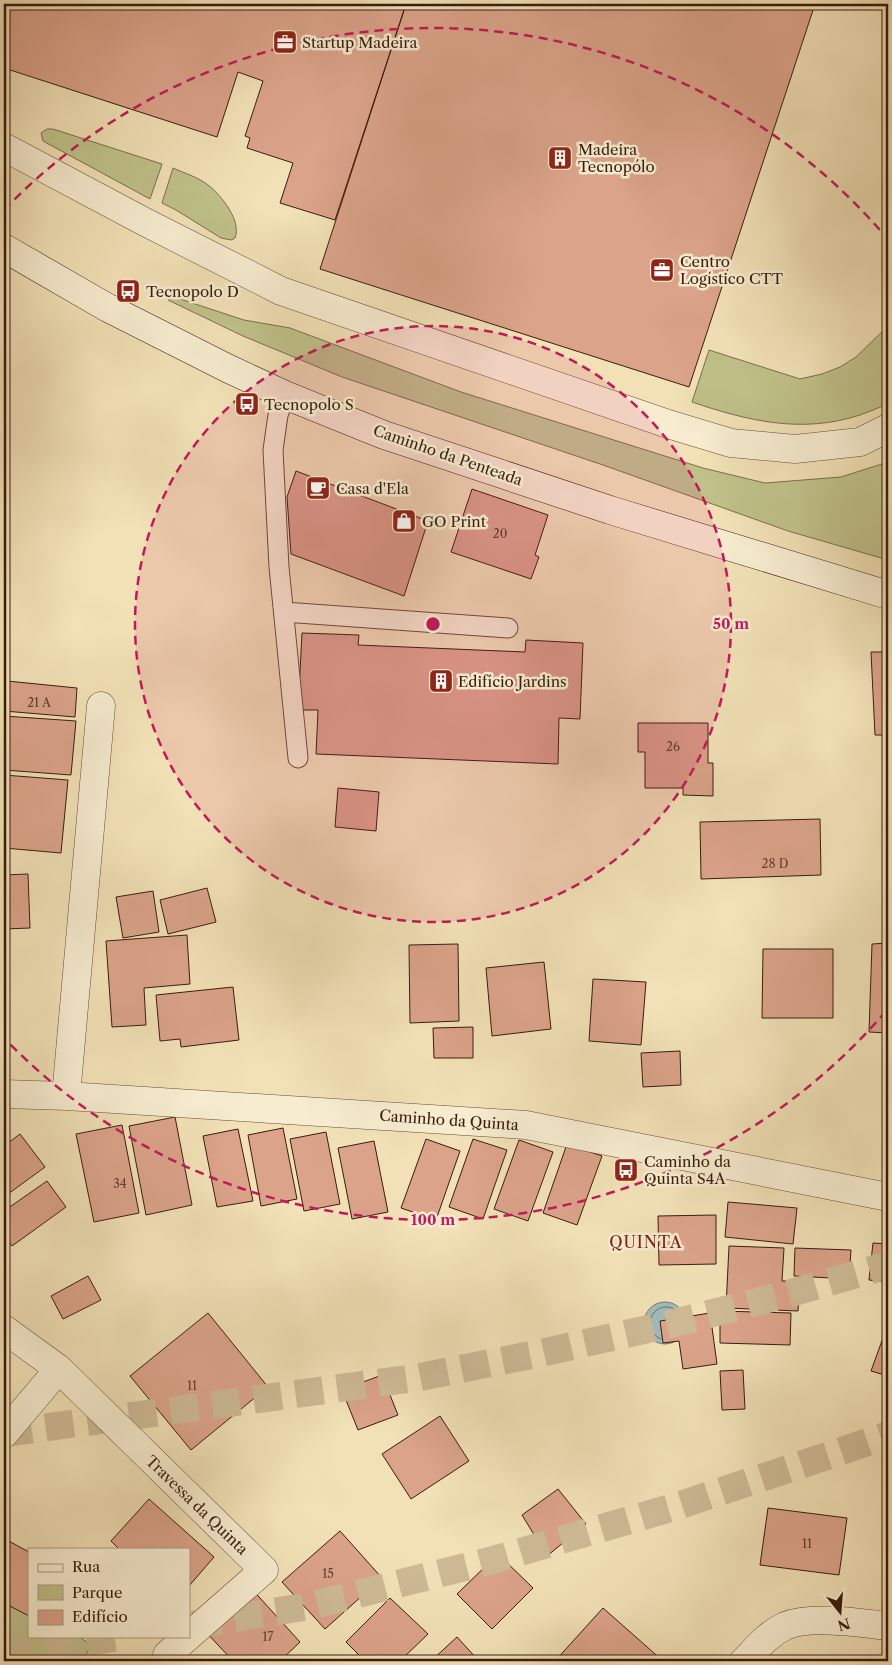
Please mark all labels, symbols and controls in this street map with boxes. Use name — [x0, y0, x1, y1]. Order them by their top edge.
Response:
office icon: Startup Madeira — [272, 29, 298, 55]
place label: Startup Madeira — [302, 33, 418, 52]
place label: Madeira Tecnopólo — [578, 140, 655, 176]
building icon: Madeira Tecnopólo — [547, 145, 573, 171]
place label: Centro Logístico CTT — [680, 252, 784, 288]
office icon: Centro Logístico CTT — [649, 257, 675, 283]
bus stop icon: Tecnopolo D — [115, 278, 141, 304]
place label: Tecnopolo D — [146, 282, 239, 301]
bus stop icon: Tecnopolo S — [234, 391, 260, 417]
place label: Tecnopolo S — [264, 395, 354, 414]
street label: Caminho da Penteada — [371, 420, 525, 490]
cafe icon: Casa d'Ela — [305, 475, 331, 501]
place label: Casa d'Ela — [336, 479, 409, 498]
shop icon: GO Print — [391, 508, 417, 534]
place label: GO Print — [422, 512, 487, 531]
house number: 20 — [493, 526, 507, 541]
text: 50 m — [713, 614, 749, 633]
centre of rings — [424, 615, 442, 633]
building icon: Edifício Jardins — [428, 668, 454, 694]
place label: Edifício Jardins — [458, 672, 567, 691]
house number: 21 A — [27, 695, 52, 710]
house number: 26 — [666, 739, 680, 754]
house number: 28 D — [762, 856, 789, 871]
street label: Caminho da Quinta — [379, 1106, 519, 1134]
place label: Caminho da Quinta S4A — [644, 1152, 731, 1188]
bus stop icon: Caminho da Quinta S4A — [613, 1157, 639, 1183]
house number: 34 — [113, 1176, 127, 1191]
text: 100 m — [411, 1210, 455, 1229]
district label: QUINTA — [609, 1232, 683, 1252]
house number: 11 — [187, 1378, 197, 1393]
street label: Travessa da Quinta — [142, 1451, 252, 1559]
house number: 11 — [802, 1536, 812, 1551]
legend — [28, 1548, 190, 1638]
text: Rua — [72, 1557, 100, 1576]
house number: 15 — [322, 1566, 334, 1581]
text: Parque — [72, 1583, 122, 1602]
north arrow — [814, 1588, 864, 1638]
text: Edifício — [72, 1607, 128, 1626]
text: N — [835, 1614, 852, 1635]
house number: 17 — [263, 1629, 274, 1644]

